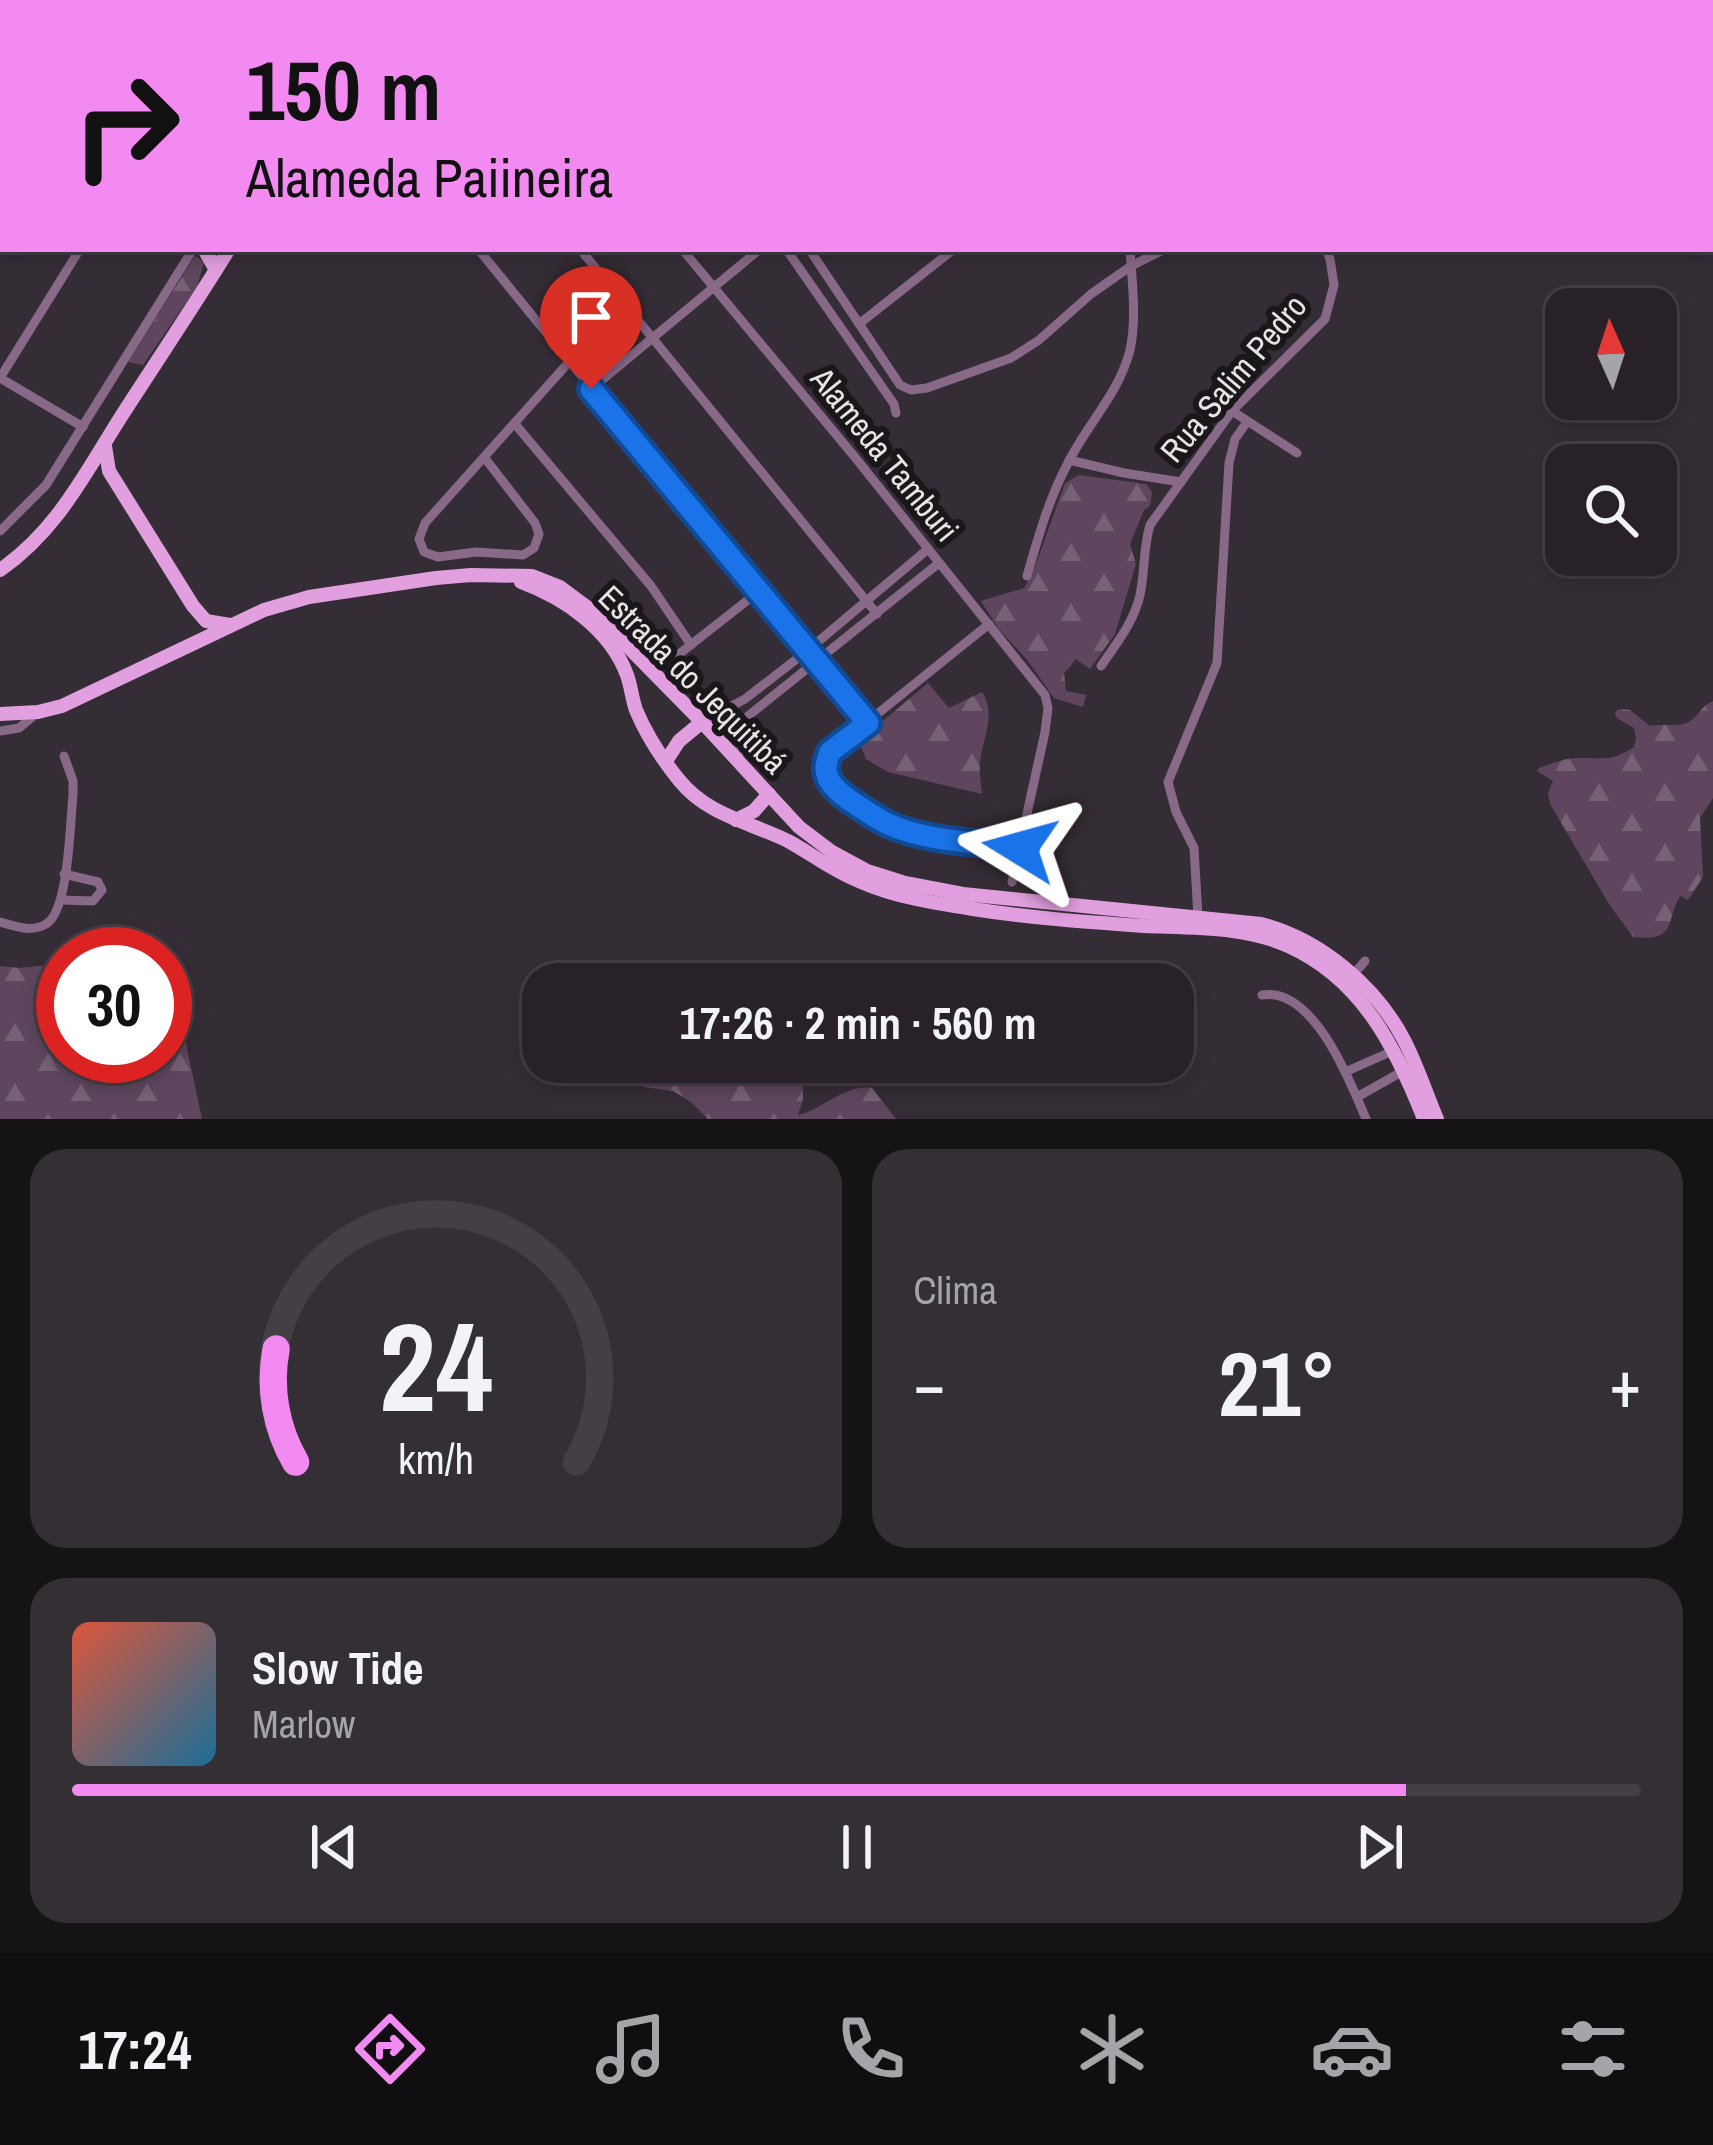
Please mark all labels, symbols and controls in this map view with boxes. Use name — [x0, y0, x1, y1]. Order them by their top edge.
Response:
text: 150 m — [246, 33, 441, 146]
icon: right — [48, 48, 204, 204]
text: Alameda Paiineira — [246, 141, 613, 214]
pin — [540, 266, 642, 389]
icon: arrive — [558, 284, 624, 350]
street label: Rua Salim Pedro — [1150, 285, 1316, 471]
north arrow — [1545, 288, 1677, 420]
map controls — [1545, 288, 1677, 576]
street label: Alameda Tamburi — [801, 357, 969, 550]
button: search — [1545, 444, 1677, 576]
street label: Estrada do Jequitibá — [589, 575, 797, 783]
position arrow — [957, 785, 1083, 911]
speed limit sign: 30 — [36, 927, 192, 1083]
text: 17:26 · 2 min · 560 m — [680, 992, 1036, 1053]
text: Clima — [914, 1264, 997, 1316]
text: 24 — [379, 1282, 493, 1450]
text: 21° — [1218, 1323, 1336, 1444]
text: − — [914, 1339, 945, 1428]
text: + — [1609, 1339, 1641, 1428]
text: km/h — [398, 1429, 474, 1486]
text: Slow Tide — [252, 1637, 424, 1698]
text: Marlow — [252, 1698, 355, 1750]
icon: previous — [301, 1814, 367, 1880]
icon: pause — [824, 1814, 890, 1880]
icon: next — [1347, 1814, 1413, 1880]
icon: directions — [348, 2007, 432, 2091]
icon: music — [589, 2007, 673, 2091]
icon: phone — [829, 2007, 913, 2091]
icon: climate — [1070, 2007, 1154, 2091]
icon: car — [1310, 2007, 1394, 2091]
icon: filters — [1551, 2007, 1635, 2091]
text: 17:24 — [78, 2013, 192, 2086]

